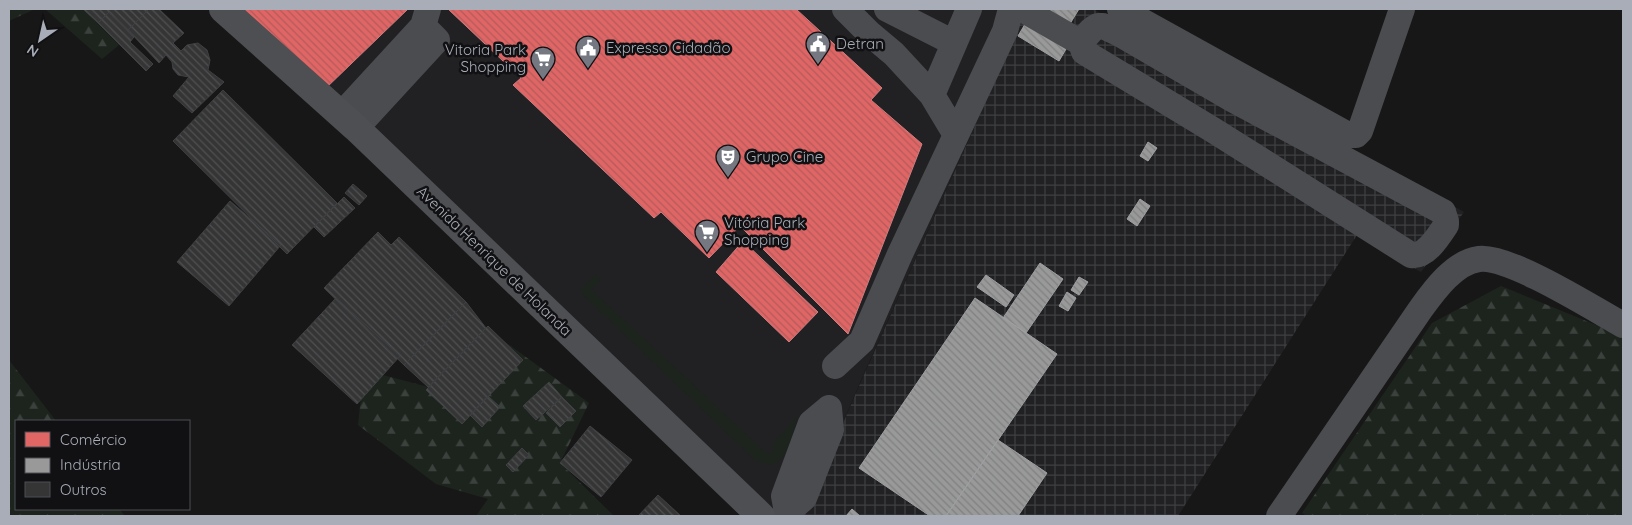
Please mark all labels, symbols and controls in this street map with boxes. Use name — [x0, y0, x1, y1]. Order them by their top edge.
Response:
north arrow — [15, 15, 65, 65]
public building icon: Detran — [805, 31, 831, 65]
place label: Detran — [836, 34, 884, 53]
public building icon: Expresso Cidadão — [575, 35, 601, 69]
place label: Expresso Cidadão — [606, 38, 730, 57]
text: N — [23, 40, 42, 61]
place label: Vitoria Park Shopping — [445, 40, 526, 76]
supermarket icon: Vitoria Park Shopping — [530, 46, 556, 80]
theatre icon: Grupo Cine — [715, 144, 741, 178]
place label: Grupo Cine — [746, 147, 823, 166]
street label: Avenida Henrique de Holanda — [413, 182, 576, 340]
place label: Vitória Park Shopping — [724, 213, 805, 249]
supermarket icon: Vitória Park Shopping — [694, 219, 720, 253]
legend — [15, 420, 190, 510]
text: Comércio — [60, 430, 127, 449]
text: Indústria — [60, 455, 120, 474]
text: Outros — [60, 480, 107, 499]

